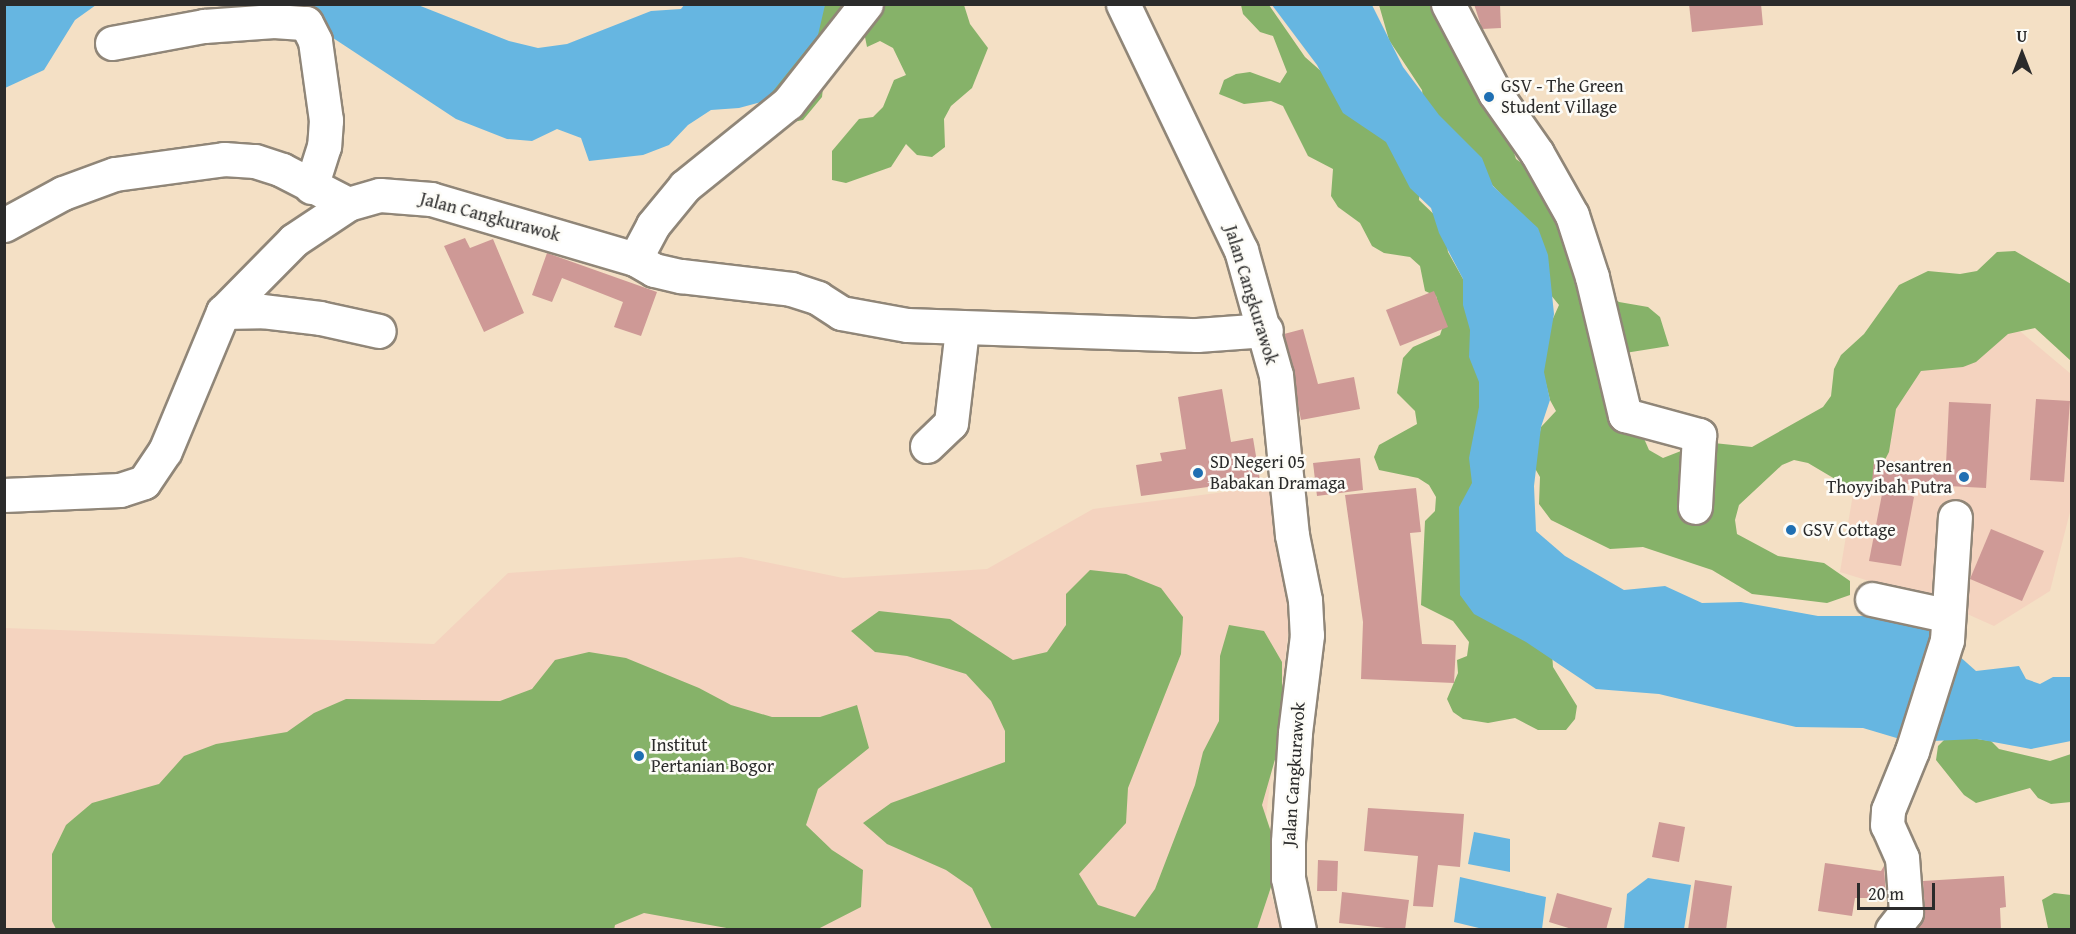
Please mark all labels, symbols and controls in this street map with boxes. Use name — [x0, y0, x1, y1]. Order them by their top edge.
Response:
north arrow — [1992, 24, 2052, 84]
text: U — [2017, 24, 2027, 48]
place label: GSV - The Green Student Village — [1501, 76, 1624, 118]
marker: GSV - The Green Student Village — [1482, 90, 1496, 104]
street label: Jalan Cangkurawok — [417, 188, 563, 246]
street label: Jalan Cangkurawok — [1220, 223, 1282, 367]
place label: SD Negeri 05 Babakan Dramaga — [1210, 452, 1346, 494]
place label: Pesantren Thoyyibah Putra — [1826, 456, 1952, 498]
marker: SD Negeri 05 Babakan Dramaga — [1191, 466, 1205, 480]
marker: Pesantren Thoyyibah Putra — [1957, 470, 1971, 484]
place label: GSV Cottage — [1803, 519, 1896, 541]
marker: GSV Cottage — [1784, 523, 1798, 537]
street label: Jalan Cangkurawok — [1278, 701, 1310, 847]
place label: Institut Pertanian Bogor — [651, 735, 774, 777]
marker: Institut Pertanian Bogor — [632, 749, 646, 763]
scale bar — [1860, 871, 1938, 909]
text: 20 m — [1868, 880, 1904, 907]

